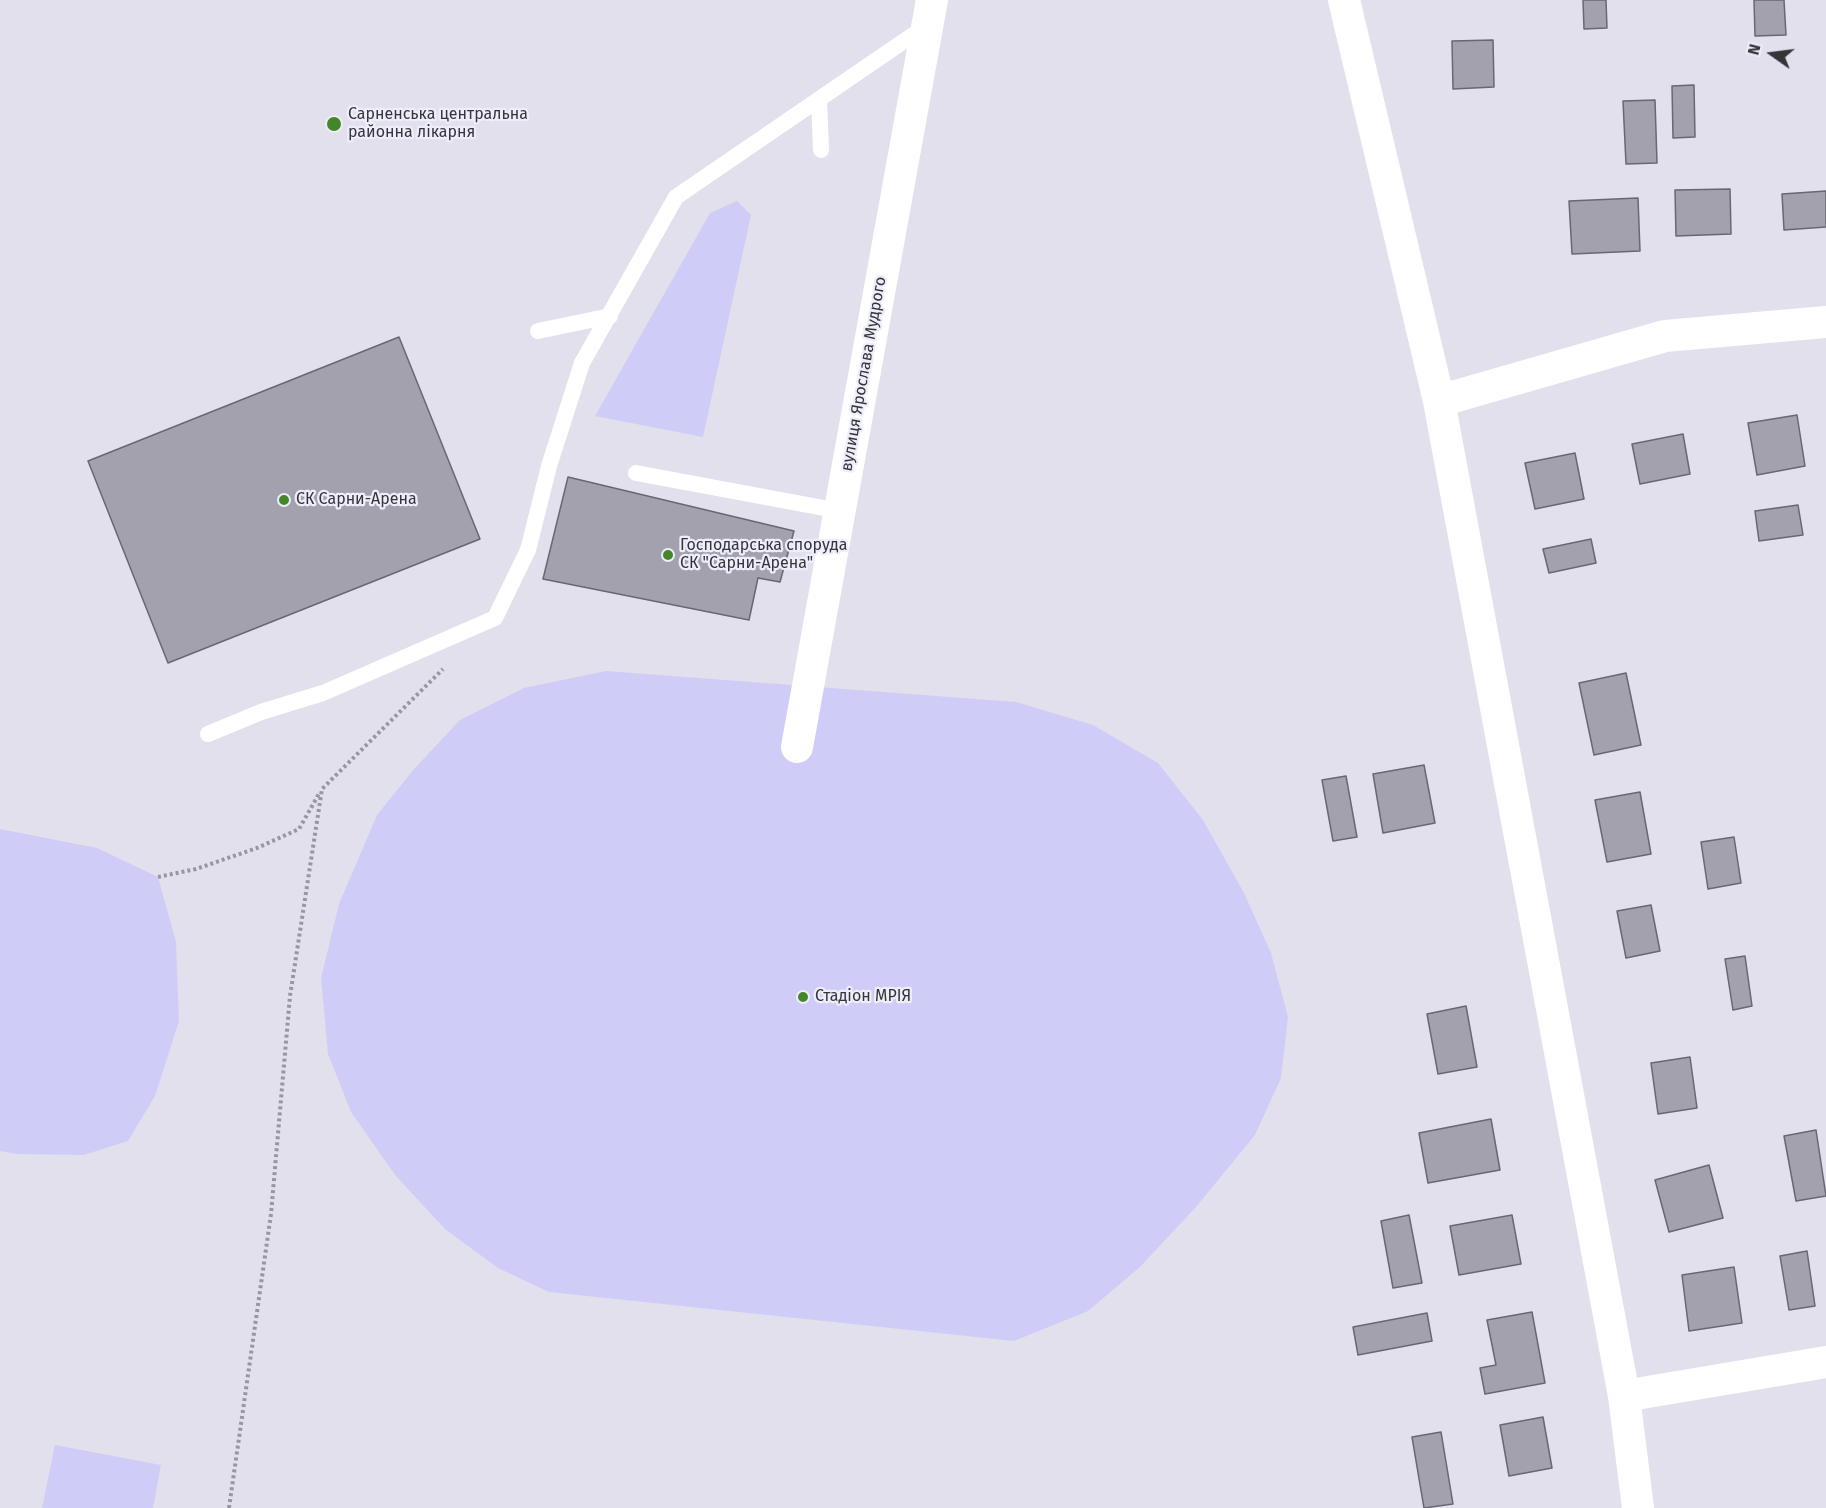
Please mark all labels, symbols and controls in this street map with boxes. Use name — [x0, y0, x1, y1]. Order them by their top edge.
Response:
north arrow — [1742, 24, 1802, 84]
text: N — [1744, 42, 1765, 57]
place label: Сарненська центральна районна лікарня — [348, 105, 528, 143]
marker: Сарненська центральна районна лікарня — [325, 115, 343, 133]
street label: вулиця Ярослава Мудрого — [837, 275, 891, 473]
place label: СК Сарни-Арена — [296, 490, 417, 510]
marker: СК Сарни-Арена — [277, 493, 291, 507]
place label: Господарська споруда СК "Сарни-Арена" — [680, 536, 847, 574]
marker: Господарська споруда СК "Сарни-Арена" — [661, 548, 675, 562]
place label: Стадіон МРІЯ — [815, 987, 911, 1007]
marker: Стадіон МРІЯ — [796, 990, 810, 1004]

